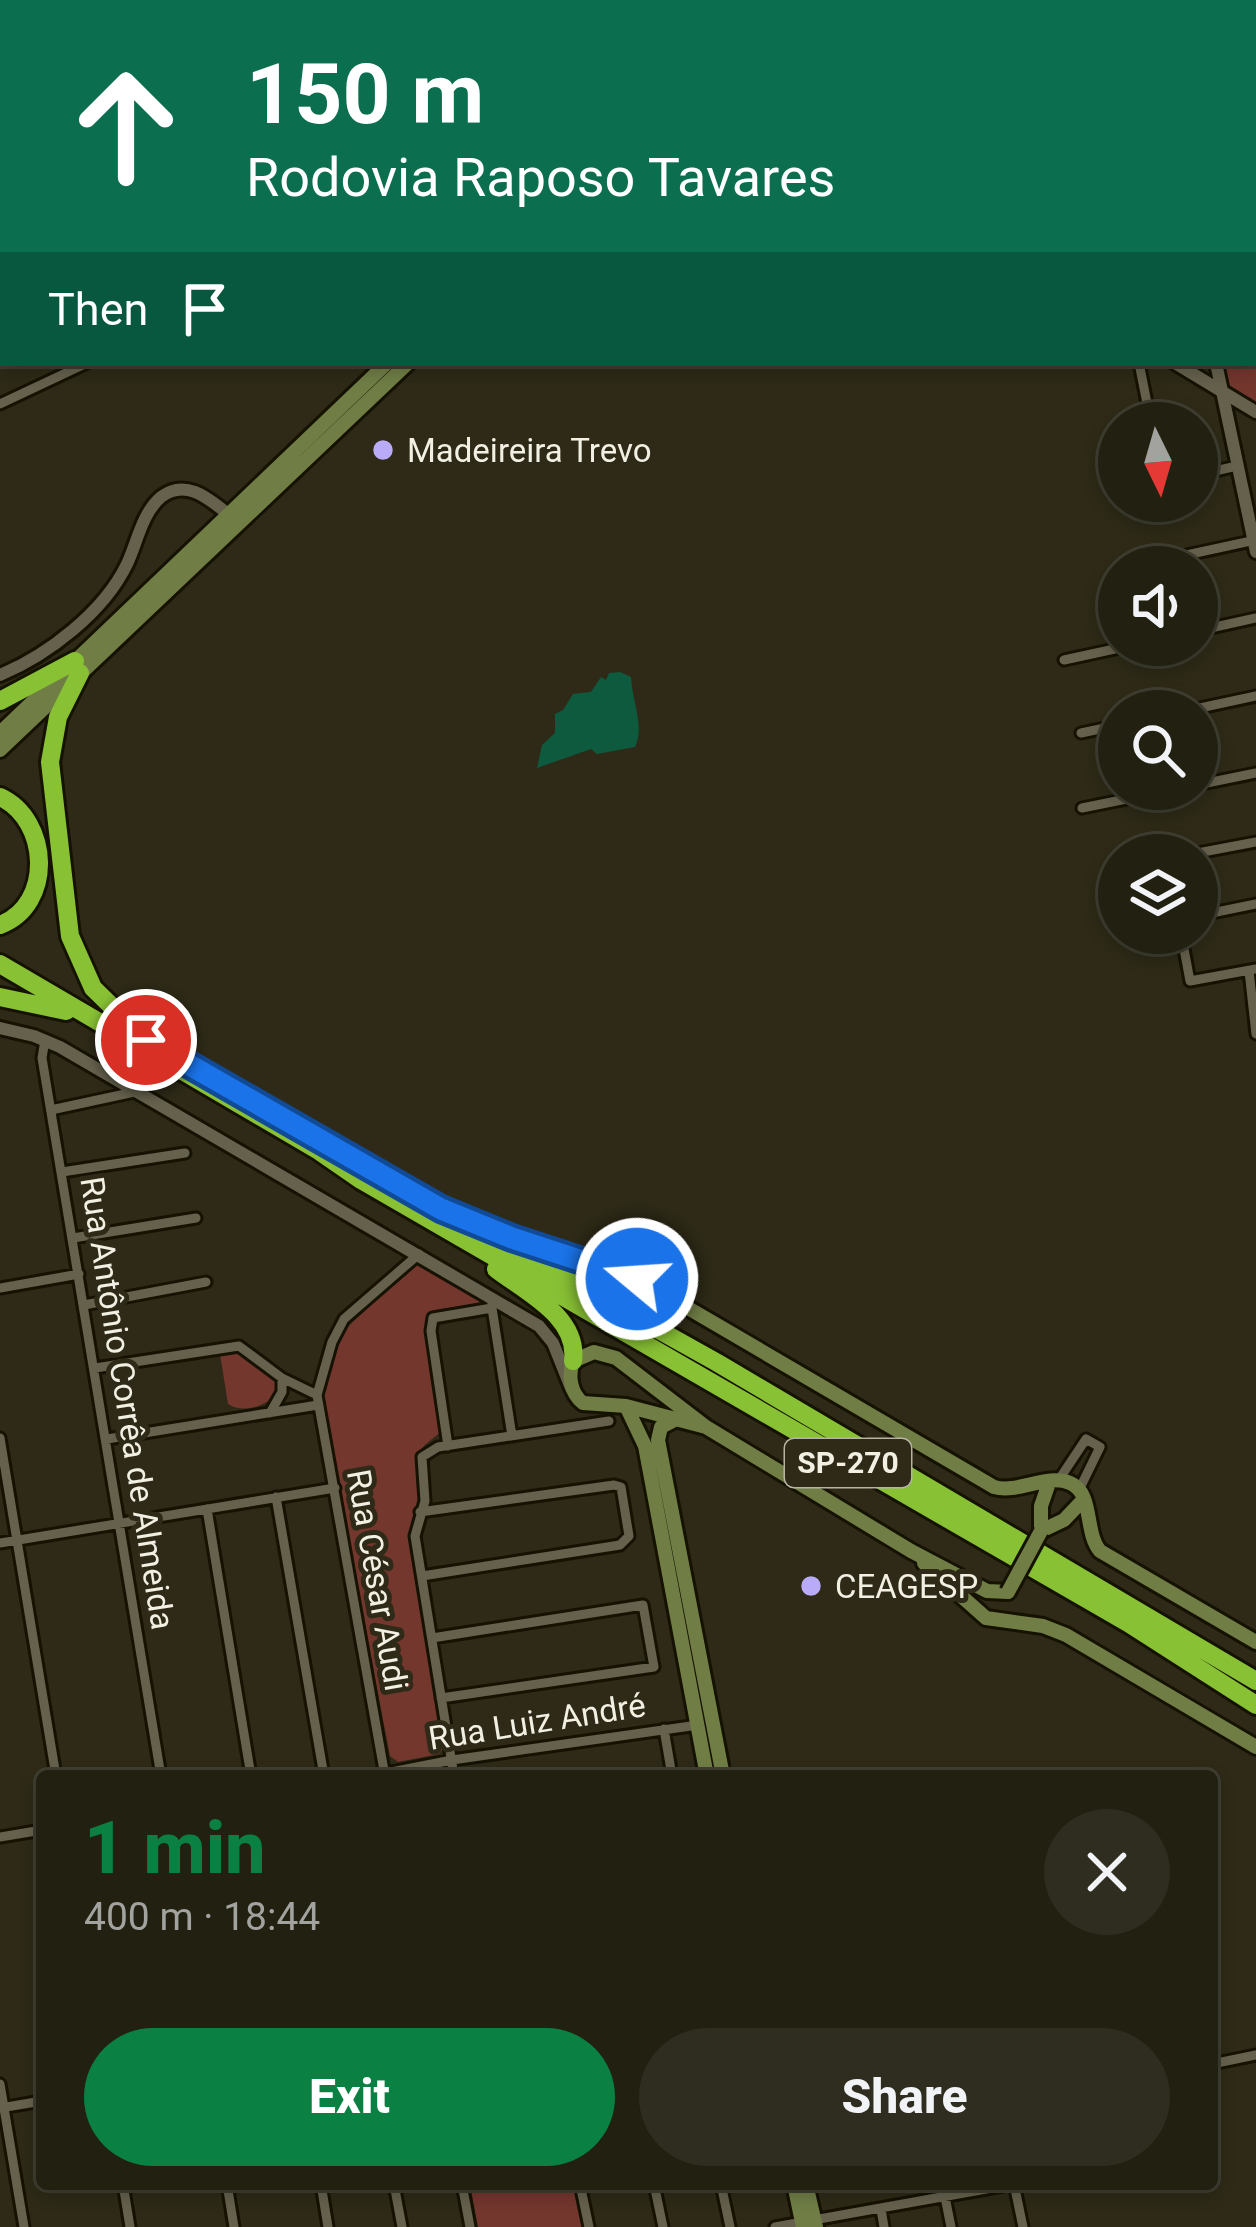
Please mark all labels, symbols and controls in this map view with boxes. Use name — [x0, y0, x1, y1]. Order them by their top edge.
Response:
text: 150 m — [246, 45, 484, 144]
icon: ahead — [48, 48, 204, 204]
text: Rodovia Raposo Tavares — [246, 146, 835, 209]
icon: arrive — [172, 276, 238, 342]
text: Then — [48, 283, 148, 336]
north arrow — [1098, 402, 1218, 522]
map controls — [1098, 402, 1218, 954]
place label: Madeireira Trevo — [407, 431, 652, 470]
marker: Madeireira Trevo — [370, 437, 396, 463]
button: sound — [1098, 546, 1218, 666]
button: search — [1098, 690, 1218, 810]
button: layers — [1098, 834, 1218, 954]
pin — [95, 989, 197, 1091]
icon: arrive — [113, 1007, 179, 1073]
street label: Rua Antônio Corrêa de Almeida — [72, 1174, 183, 1632]
position arrow — [574, 1216, 700, 1342]
road number: SP-270 — [785, 1439, 911, 1487]
street label: Rua César Audi — [339, 1466, 416, 1694]
place label: CEAGESP — [835, 1567, 978, 1606]
marker: CEAGESP — [798, 1573, 824, 1599]
street label: Rua Luiz André — [426, 1685, 648, 1758]
text: 1 min — [84, 1806, 266, 1891]
button: close — [1044, 1809, 1170, 1935]
text: 400 m · 18:44 — [84, 1894, 320, 1940]
button: Exit — [84, 2028, 615, 2166]
button: Share — [639, 2028, 1170, 2166]

